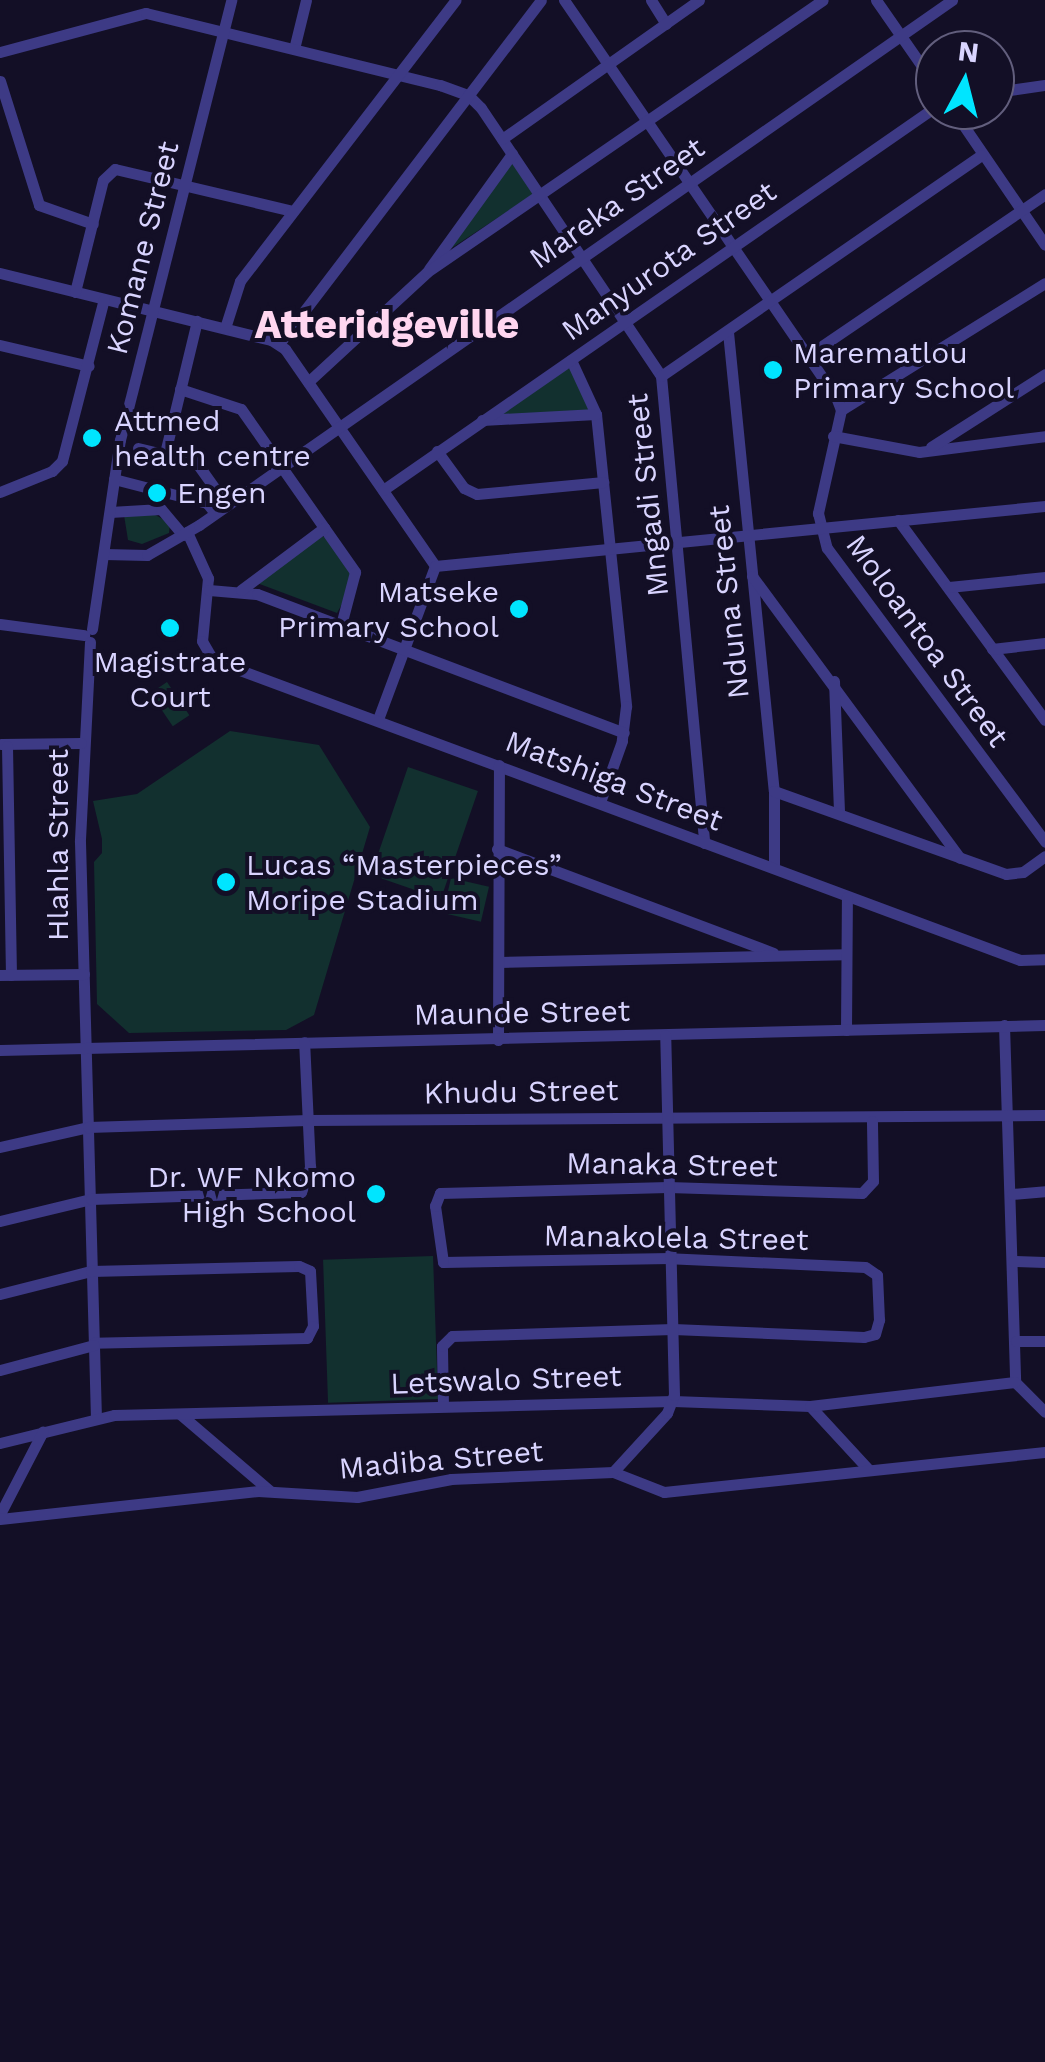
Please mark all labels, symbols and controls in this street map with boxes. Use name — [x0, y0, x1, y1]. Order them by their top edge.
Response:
north arrow — [915, 30, 1015, 130]
text: N — [956, 34, 981, 69]
street label: Mareka Street — [522, 129, 712, 277]
street label: Komane Street — [99, 138, 187, 358]
street label: Manyurota Street — [555, 173, 783, 349]
district label: Atteridgeville — [255, 301, 519, 349]
place label: Marematlou Primary School — [793, 335, 1015, 406]
marker: Marematlou Primary School — [762, 359, 784, 381]
street label: Mngadi Street — [619, 392, 677, 598]
place label: Attmed health centre — [114, 403, 311, 474]
marker: Attmed health centre — [79, 425, 105, 451]
place label: Engen — [177, 475, 267, 511]
marker: Engen — [146, 482, 168, 504]
street label: Nduna Street — [701, 503, 757, 701]
street label: Moloantoa Street — [838, 528, 1016, 754]
place label: Matseke Primary School — [277, 574, 499, 644]
marker: Matseke Primary School — [508, 598, 530, 620]
marker: Magistrate Court — [159, 617, 181, 639]
place label: Magistrate Court — [94, 644, 246, 714]
street label: Matshiga Street — [500, 723, 728, 839]
street label: Hlahla Street — [40, 748, 76, 942]
place label: Lucas “Masterpieces” Moripe Stadium — [246, 847, 562, 918]
marker: Lucas “Masterpieces” Moripe Stadium — [215, 871, 237, 893]
street label: Maunde Street — [414, 993, 630, 1033]
street label: Khudu Street — [423, 1072, 619, 1112]
street label: Manaka Street — [566, 1145, 778, 1185]
place label: Dr. WF Nkomo High School — [146, 1159, 356, 1230]
marker: Dr. WF Nkomo High School — [365, 1183, 387, 1205]
street label: Manakolela Street — [543, 1218, 809, 1258]
street label: Letswalo Street — [390, 1358, 622, 1402]
street label: Madiba Street — [337, 1433, 545, 1487]

